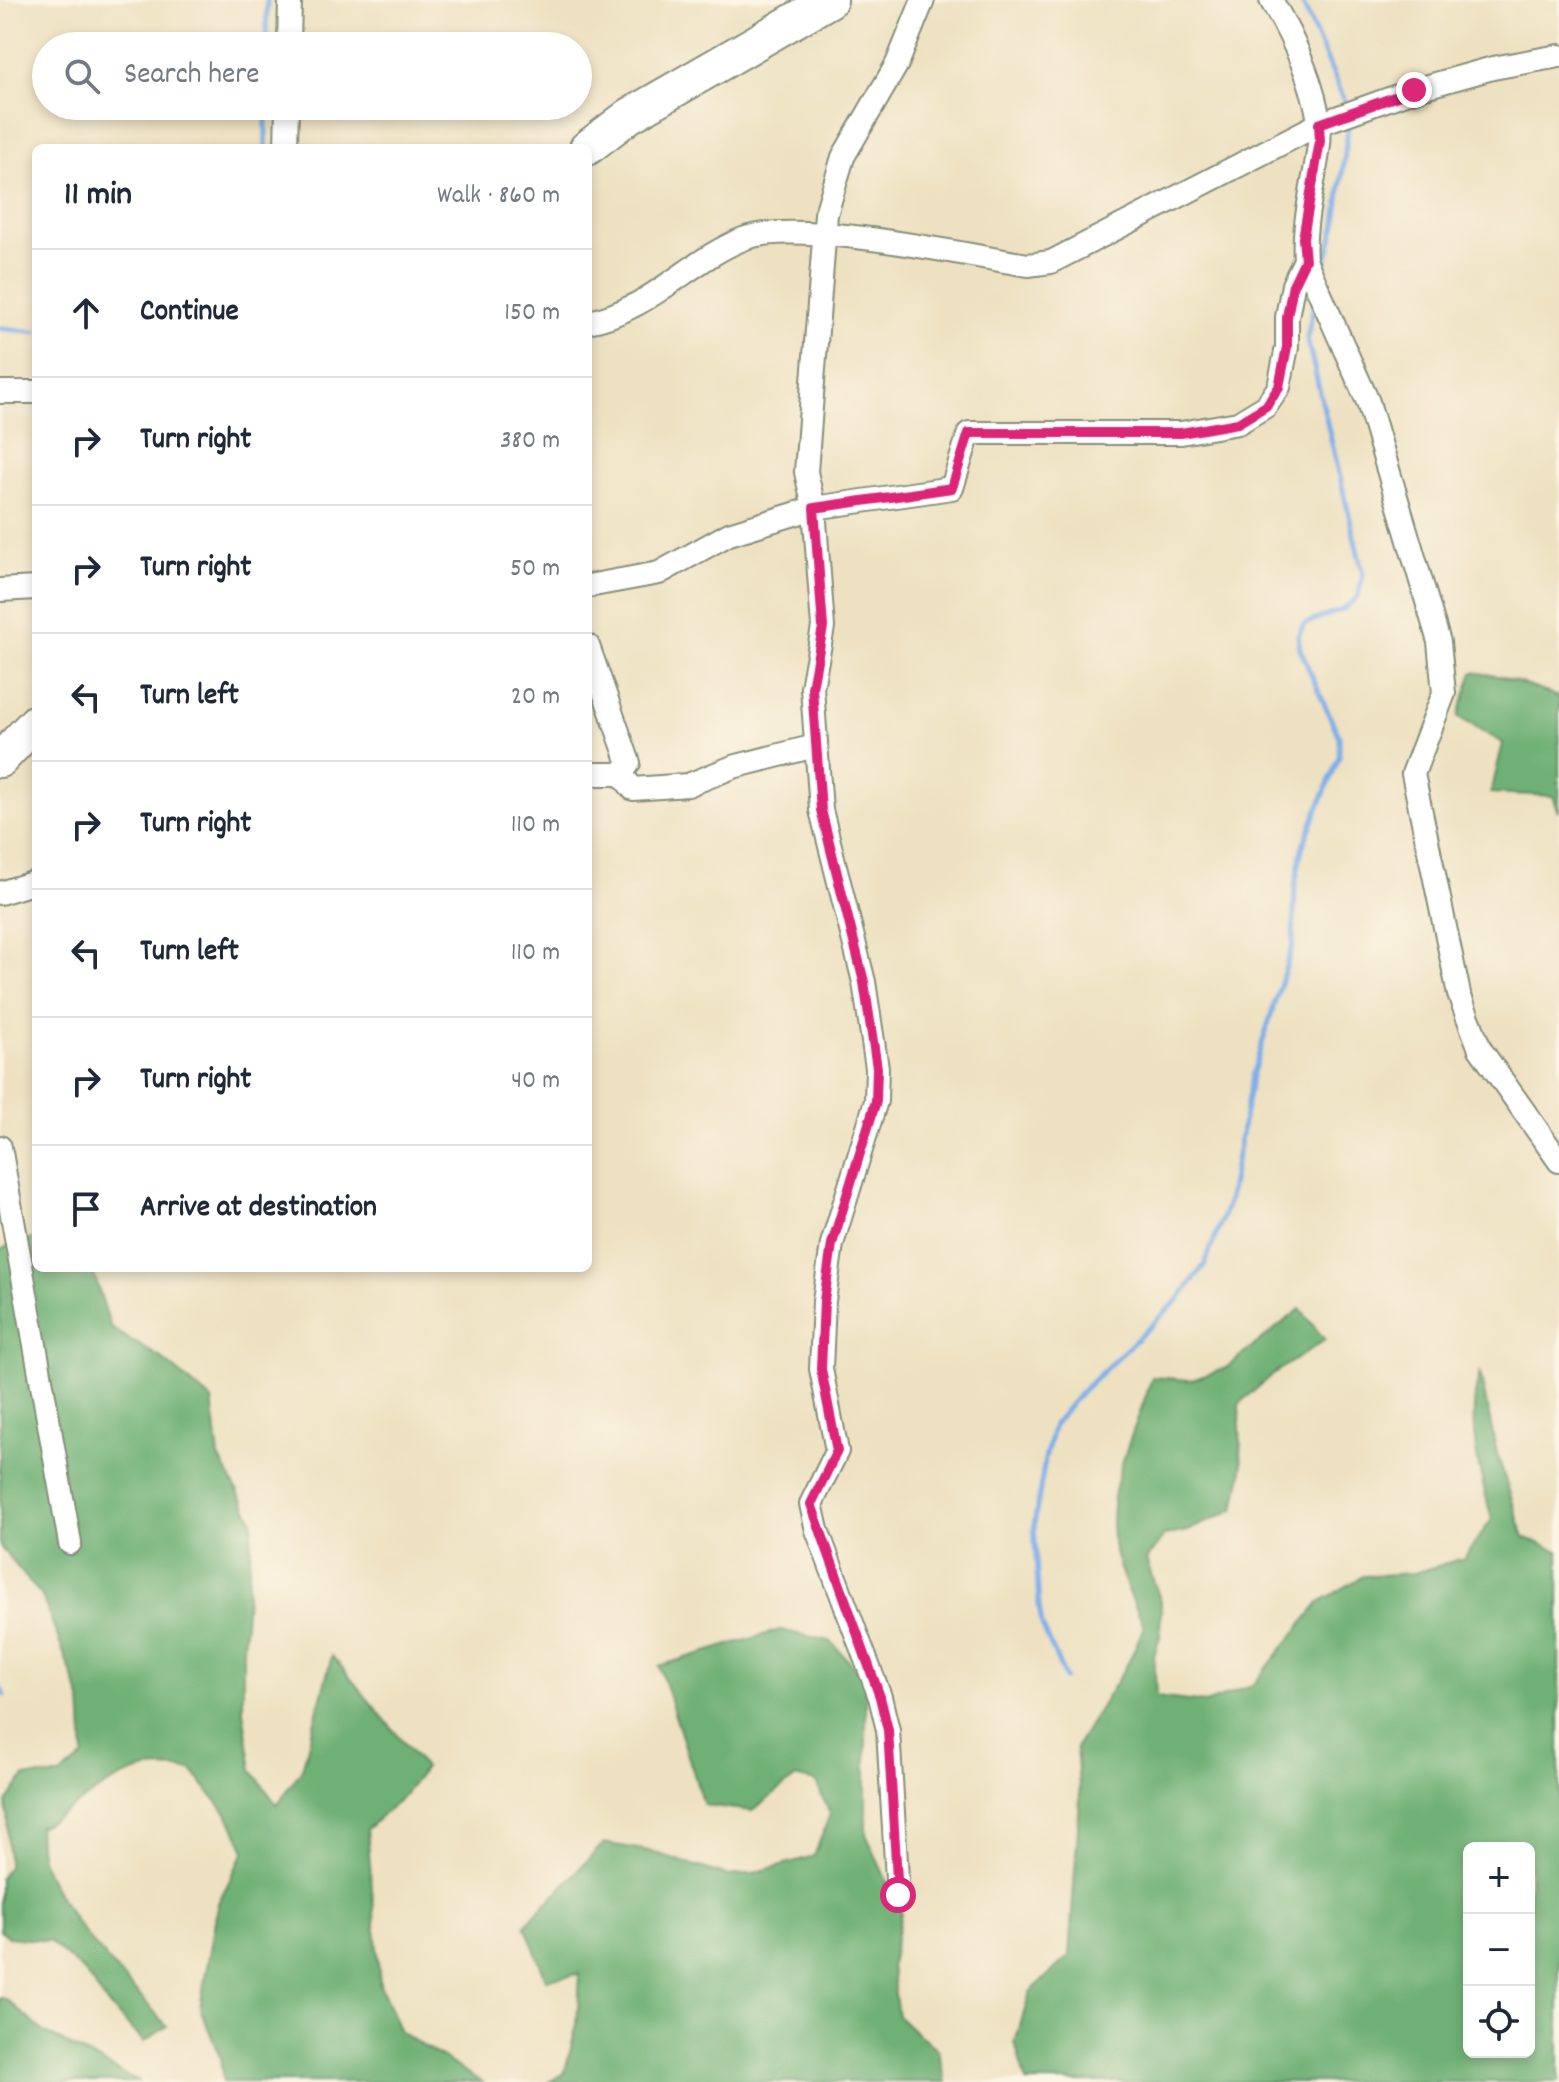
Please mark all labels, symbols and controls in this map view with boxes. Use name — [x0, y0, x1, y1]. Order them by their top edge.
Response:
search box — [32, 32, 592, 120]
icon: search — [60, 54, 104, 98]
text: Search here — [124, 55, 260, 98]
route end — [1396, 72, 1432, 108]
text: 11 min — [64, 172, 132, 221]
text: Walk · 860 m — [437, 178, 560, 215]
icon: ahead — [64, 291, 108, 335]
text: Continue — [140, 292, 239, 335]
text: 150 m — [504, 295, 560, 332]
icon: right — [64, 419, 108, 463]
text: Turn right — [140, 420, 251, 463]
text: 380 m — [500, 423, 560, 460]
icon: right — [64, 547, 108, 591]
text: Turn right — [140, 548, 251, 591]
text: 50 m — [510, 551, 560, 588]
icon: left — [64, 675, 108, 719]
text: Turn left — [140, 676, 239, 719]
text: 20 m — [511, 679, 560, 716]
icon: right — [64, 803, 108, 847]
text: Turn right — [140, 804, 251, 847]
text: 110 m — [511, 807, 560, 844]
icon: left — [64, 931, 108, 975]
text: Turn left — [140, 932, 239, 975]
text: 110 m — [511, 935, 560, 972]
icon: right — [64, 1059, 108, 1103]
text: Turn right — [140, 1060, 251, 1103]
text: 40 m — [511, 1063, 560, 1100]
icon: arrive — [64, 1187, 108, 1231]
text: Arrive at destination — [140, 1188, 377, 1231]
map controls — [1463, 1842, 1535, 2058]
button: + — [1463, 1842, 1535, 1914]
route start — [880, 1877, 916, 1913]
button: − — [1463, 1914, 1535, 1986]
button: locate — [1463, 1986, 1535, 2058]

